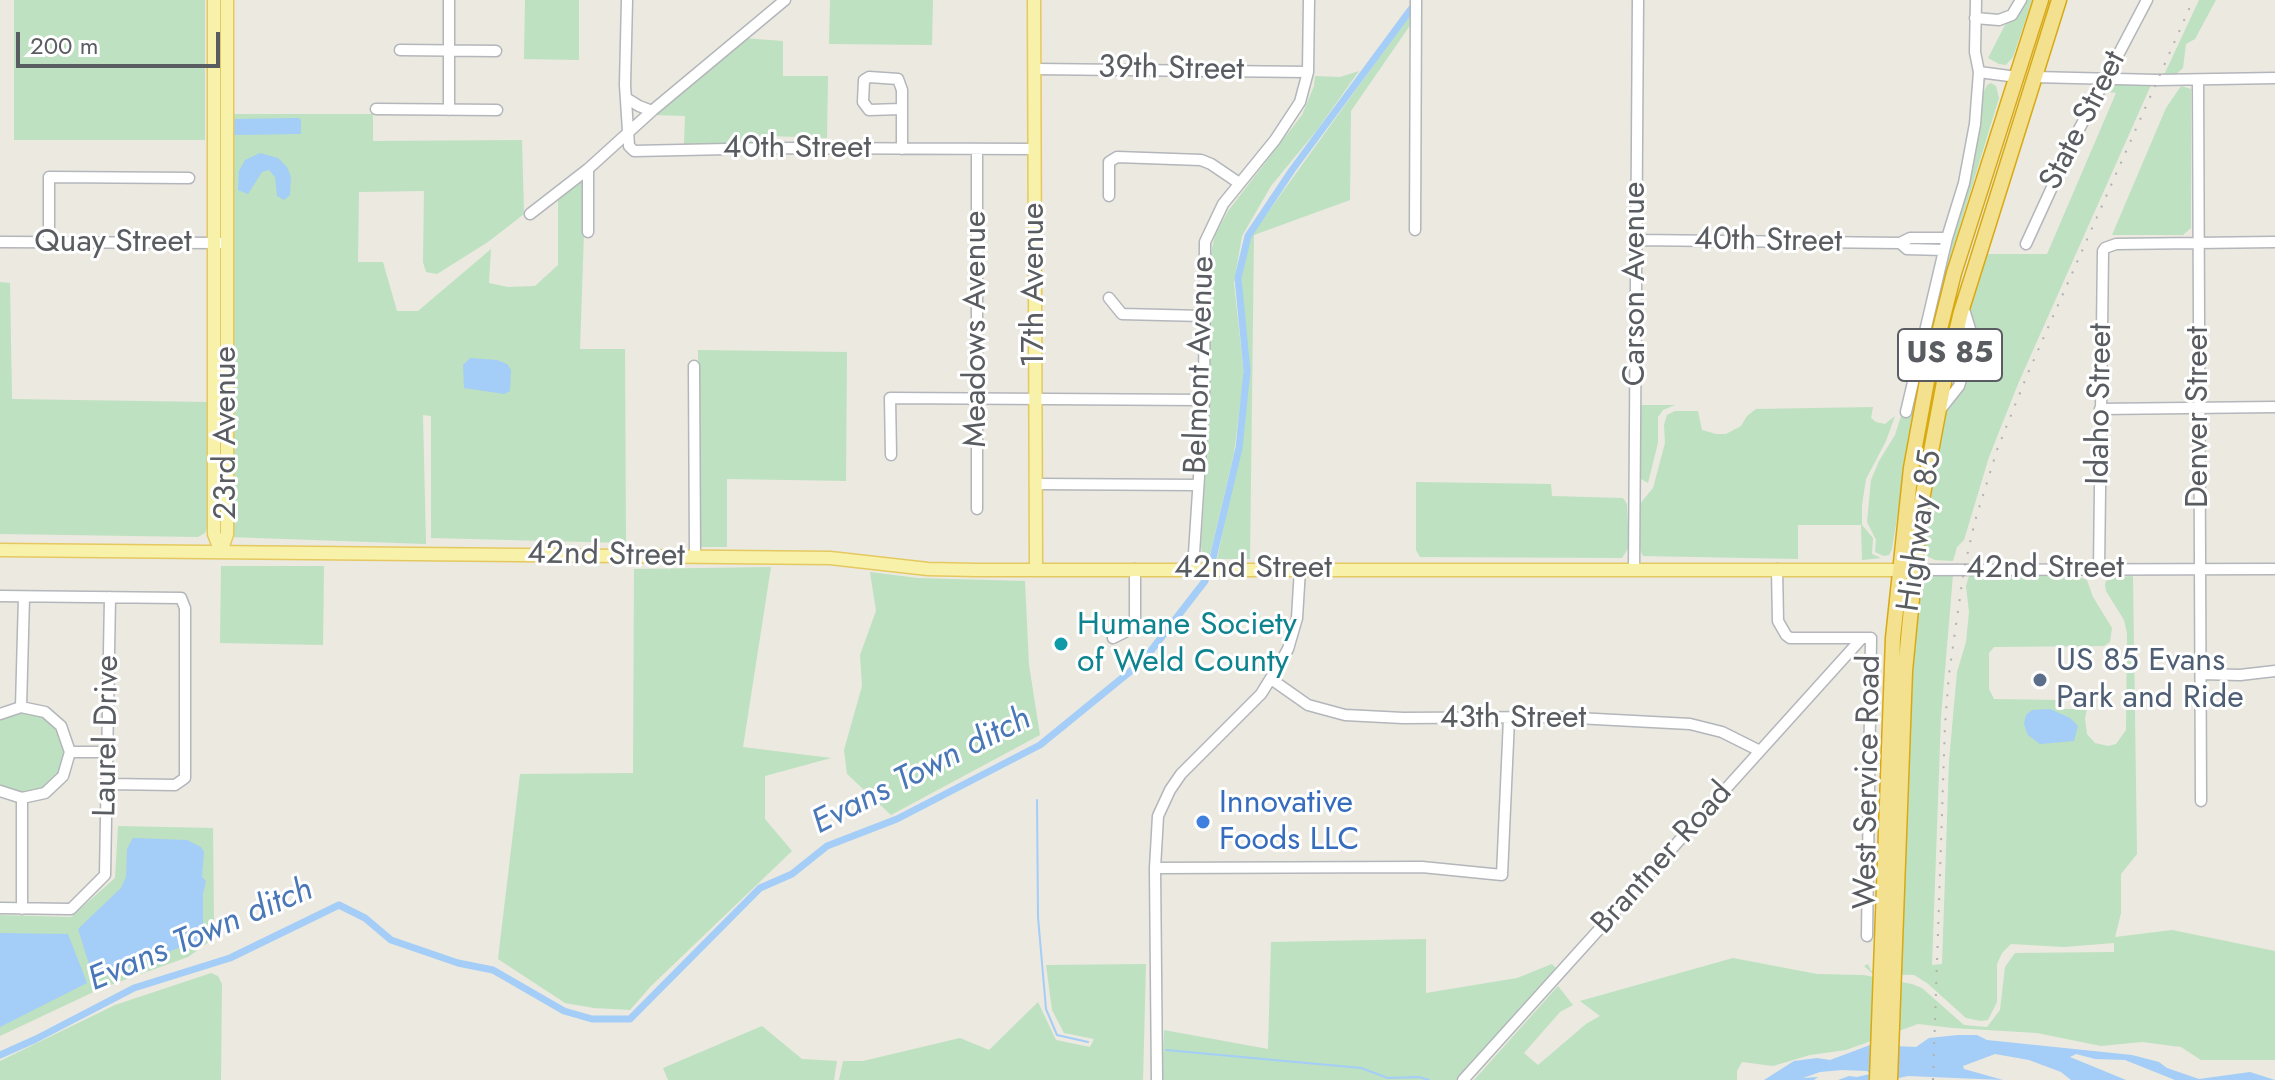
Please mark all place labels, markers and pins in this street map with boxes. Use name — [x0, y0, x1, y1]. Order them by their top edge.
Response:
place label: Humane Society of Weld County — [1077, 607, 1297, 682]
marker: Humane Society of Weld County — [1052, 635, 1070, 653]
place label: US 85 Evans Park and Ride — [2056, 643, 2244, 718]
marker: US 85 Evans Park and Ride — [2031, 671, 2049, 689]
place label: Innovative Foods LLC — [1219, 785, 1359, 860]
marker: Innovative Foods LLC — [1194, 813, 1212, 831]

